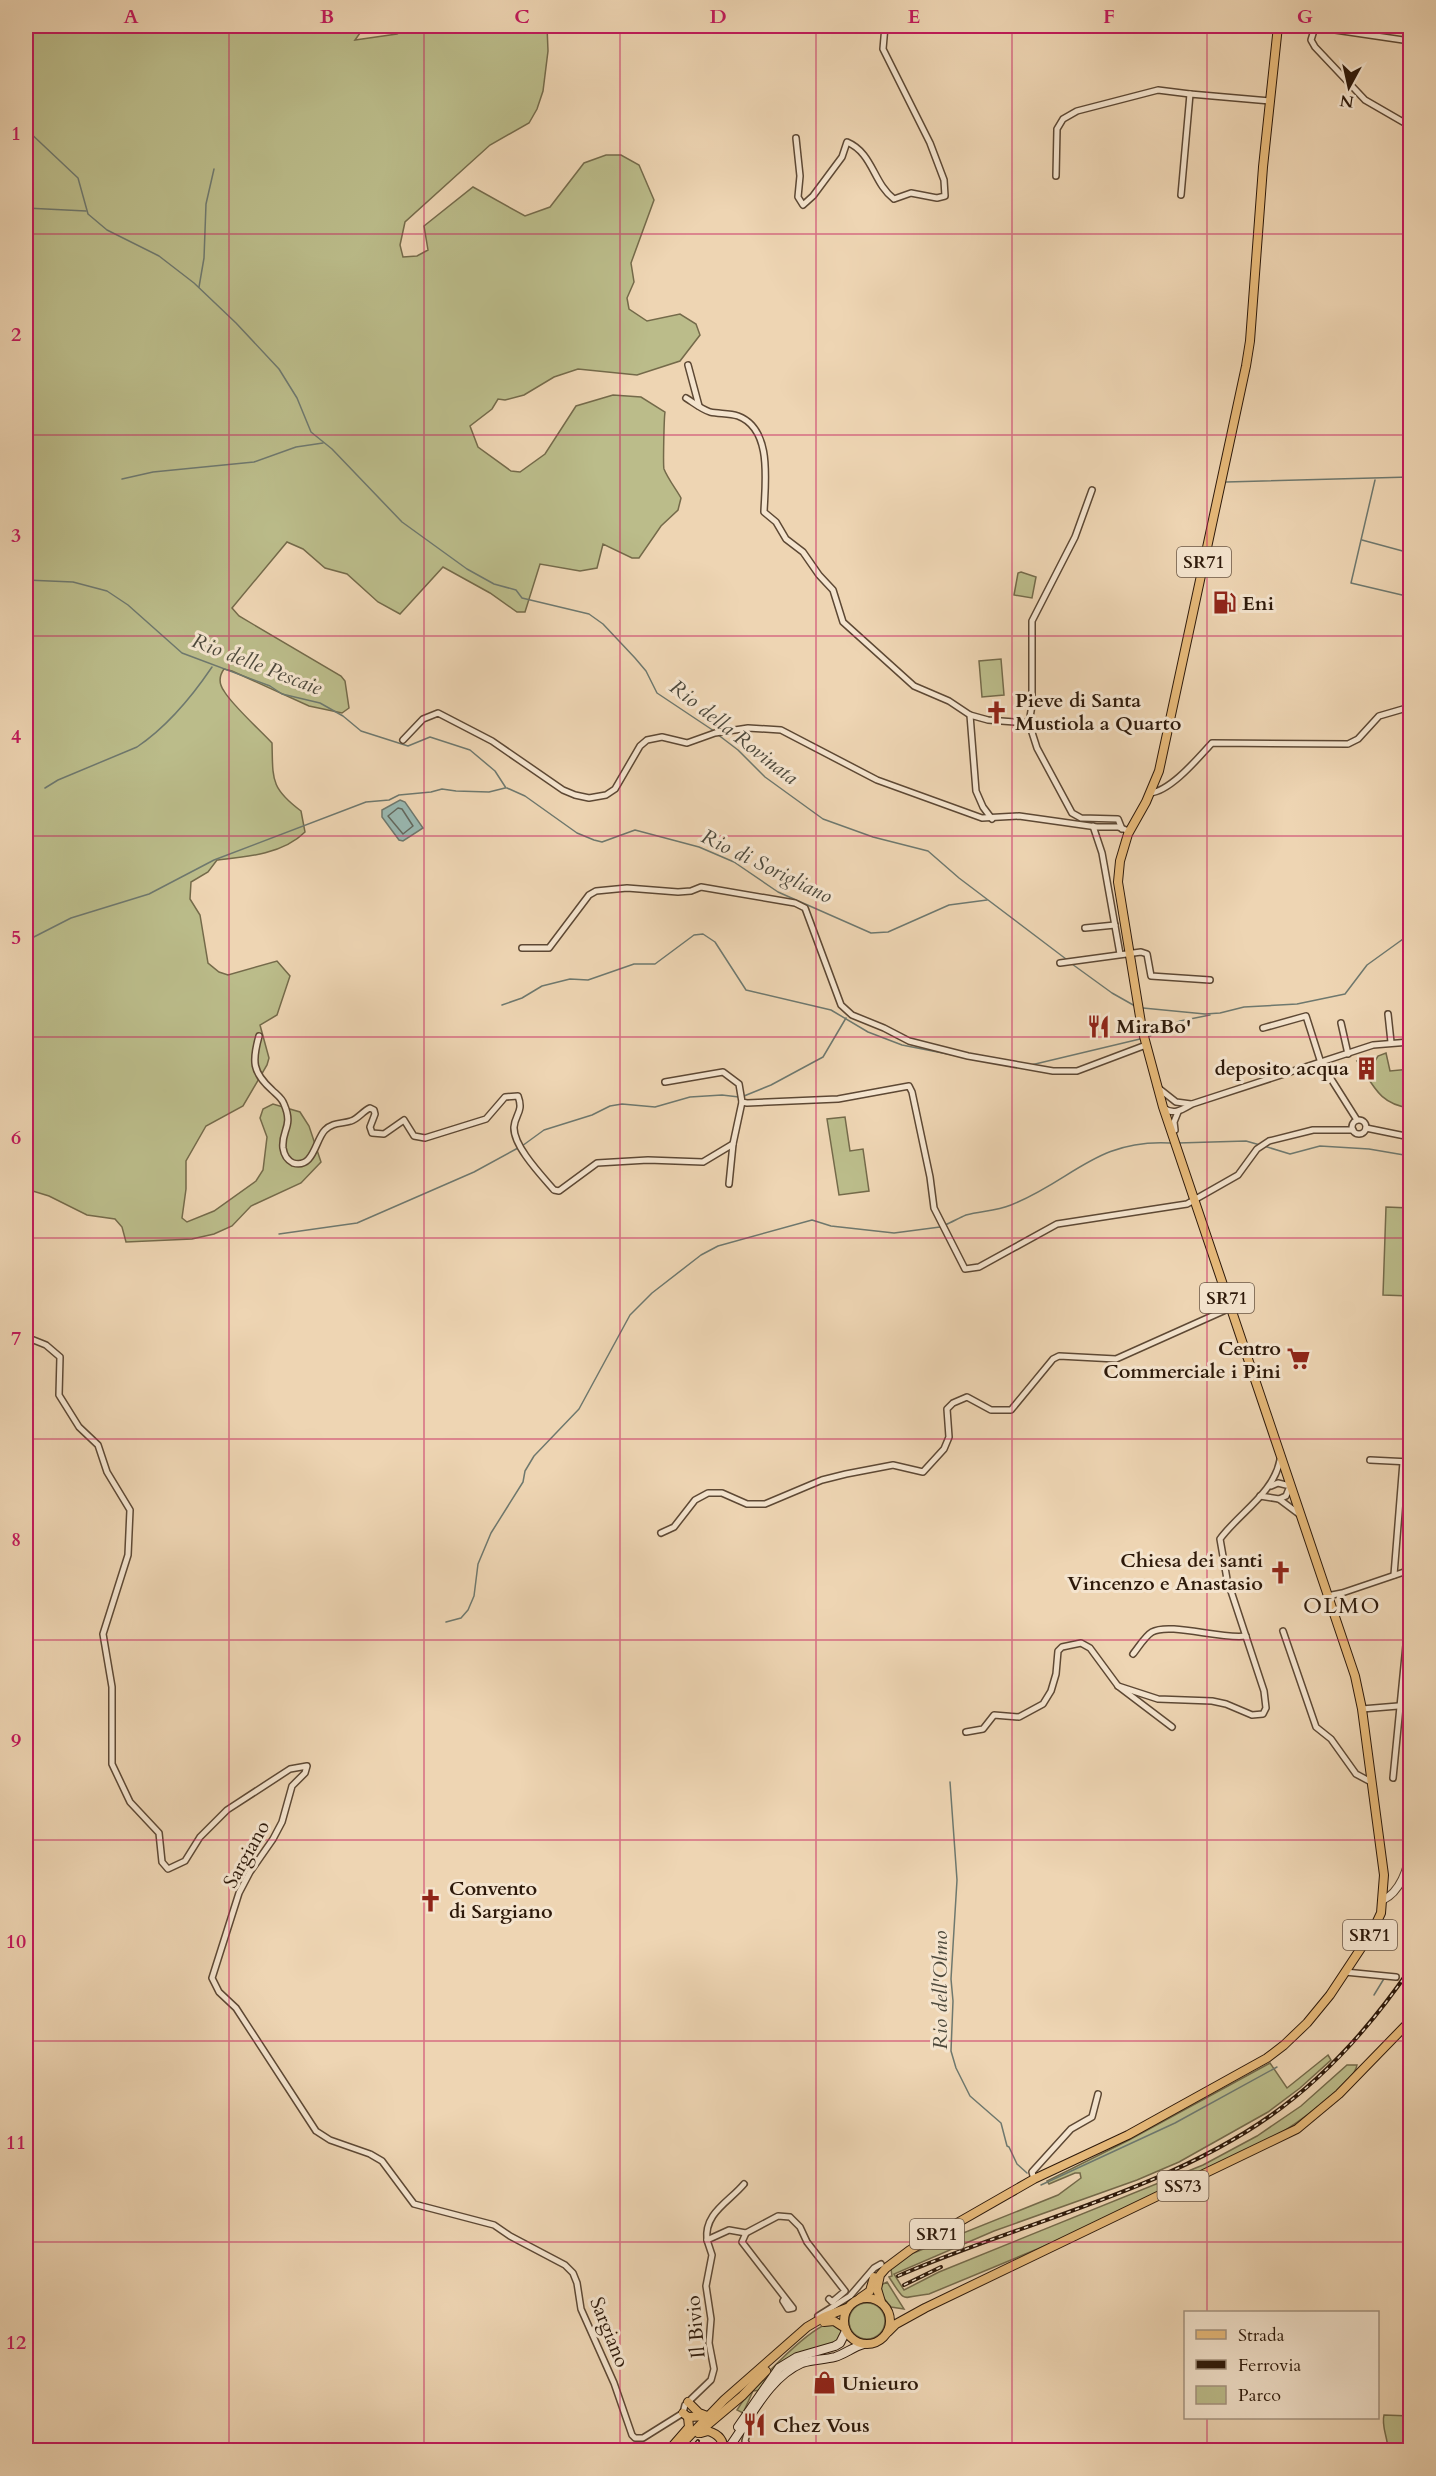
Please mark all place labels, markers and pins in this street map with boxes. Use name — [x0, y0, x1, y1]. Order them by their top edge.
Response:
fuel station icon: Eni — [1211, 590, 1237, 616]
place label: Eni — [1242, 590, 1274, 617]
place label: Pieve di Santa Mustiola a Quarto — [1015, 687, 1181, 737]
church icon: Pieve di Santa Mustiola a Quarto — [984, 699, 1010, 725]
restaurant icon: MiraBo' — [1085, 1013, 1111, 1039]
place label: MiraBo' — [1116, 1013, 1191, 1040]
place label: deposito acqua — [1214, 1055, 1349, 1082]
building icon: deposito acqua — [1354, 1055, 1380, 1081]
place label: Centro Commerciale i Pini — [1103, 1335, 1281, 1385]
supermarket icon: Centro Commerciale i Pini — [1286, 1346, 1312, 1372]
place label: Chiesa dei santi Vincenzo e Anastasio — [1067, 1547, 1263, 1597]
church icon: Chiesa dei santi Vincenzo e Anastasio — [1268, 1559, 1294, 1585]
place label: Convento di Sargiano — [449, 1875, 553, 1925]
church icon: Convento di Sargiano — [418, 1887, 444, 1913]
shop icon: Unieuro — [811, 2370, 837, 2396]
place label: Unieuro — [842, 2370, 919, 2397]
restaurant icon: Chez Vous — [742, 2412, 768, 2438]
place label: Chez Vous — [773, 2412, 870, 2439]

